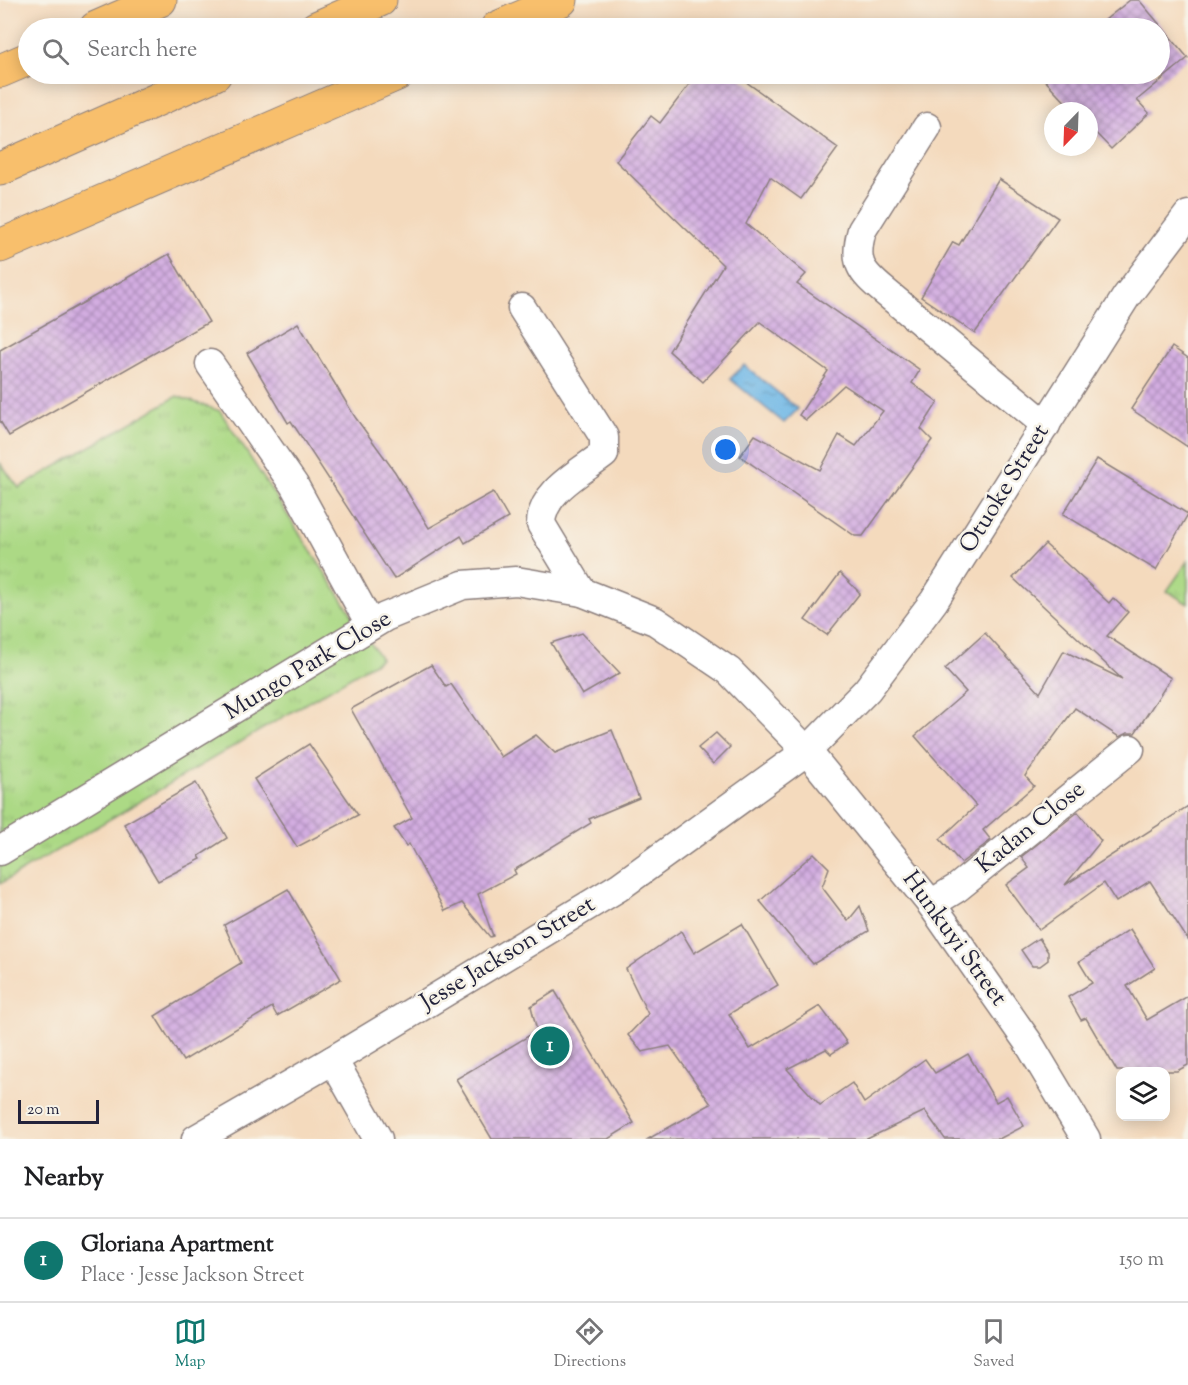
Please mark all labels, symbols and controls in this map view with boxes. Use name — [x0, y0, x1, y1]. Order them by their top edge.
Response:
search box — [18, 18, 1170, 84]
icon: search — [39, 35, 72, 68]
text: Search here — [87, 35, 197, 67]
north arrow — [1044, 102, 1098, 156]
street label: Otuoke Street — [952, 418, 1058, 560]
your location — [711, 435, 740, 464]
street label: Mungo Park Close — [218, 603, 398, 729]
street label: Kadan Close — [969, 773, 1093, 883]
street label: Hunkuyi Street — [893, 865, 1015, 1013]
street label: Jesse Jackson Street — [412, 888, 602, 1021]
pin: 1 — [530, 1024, 570, 1068]
map controls — [1116, 1067, 1170, 1121]
button: layers — [1116, 1067, 1170, 1121]
scale bar — [18, 1097, 99, 1124]
text: 20 m — [27, 1099, 60, 1122]
text: Nearby — [24, 1160, 104, 1197]
text: Gloriana Apartment — [81, 1230, 273, 1262]
text: 1 — [40, 1246, 47, 1275]
text: 150 m — [1119, 1246, 1164, 1275]
text: Place · Jesse Jackson Street — [81, 1262, 304, 1291]
tab: Map — [174, 1315, 207, 1374]
tab: Directions — [554, 1315, 626, 1374]
tab: Saved — [973, 1315, 1014, 1374]

